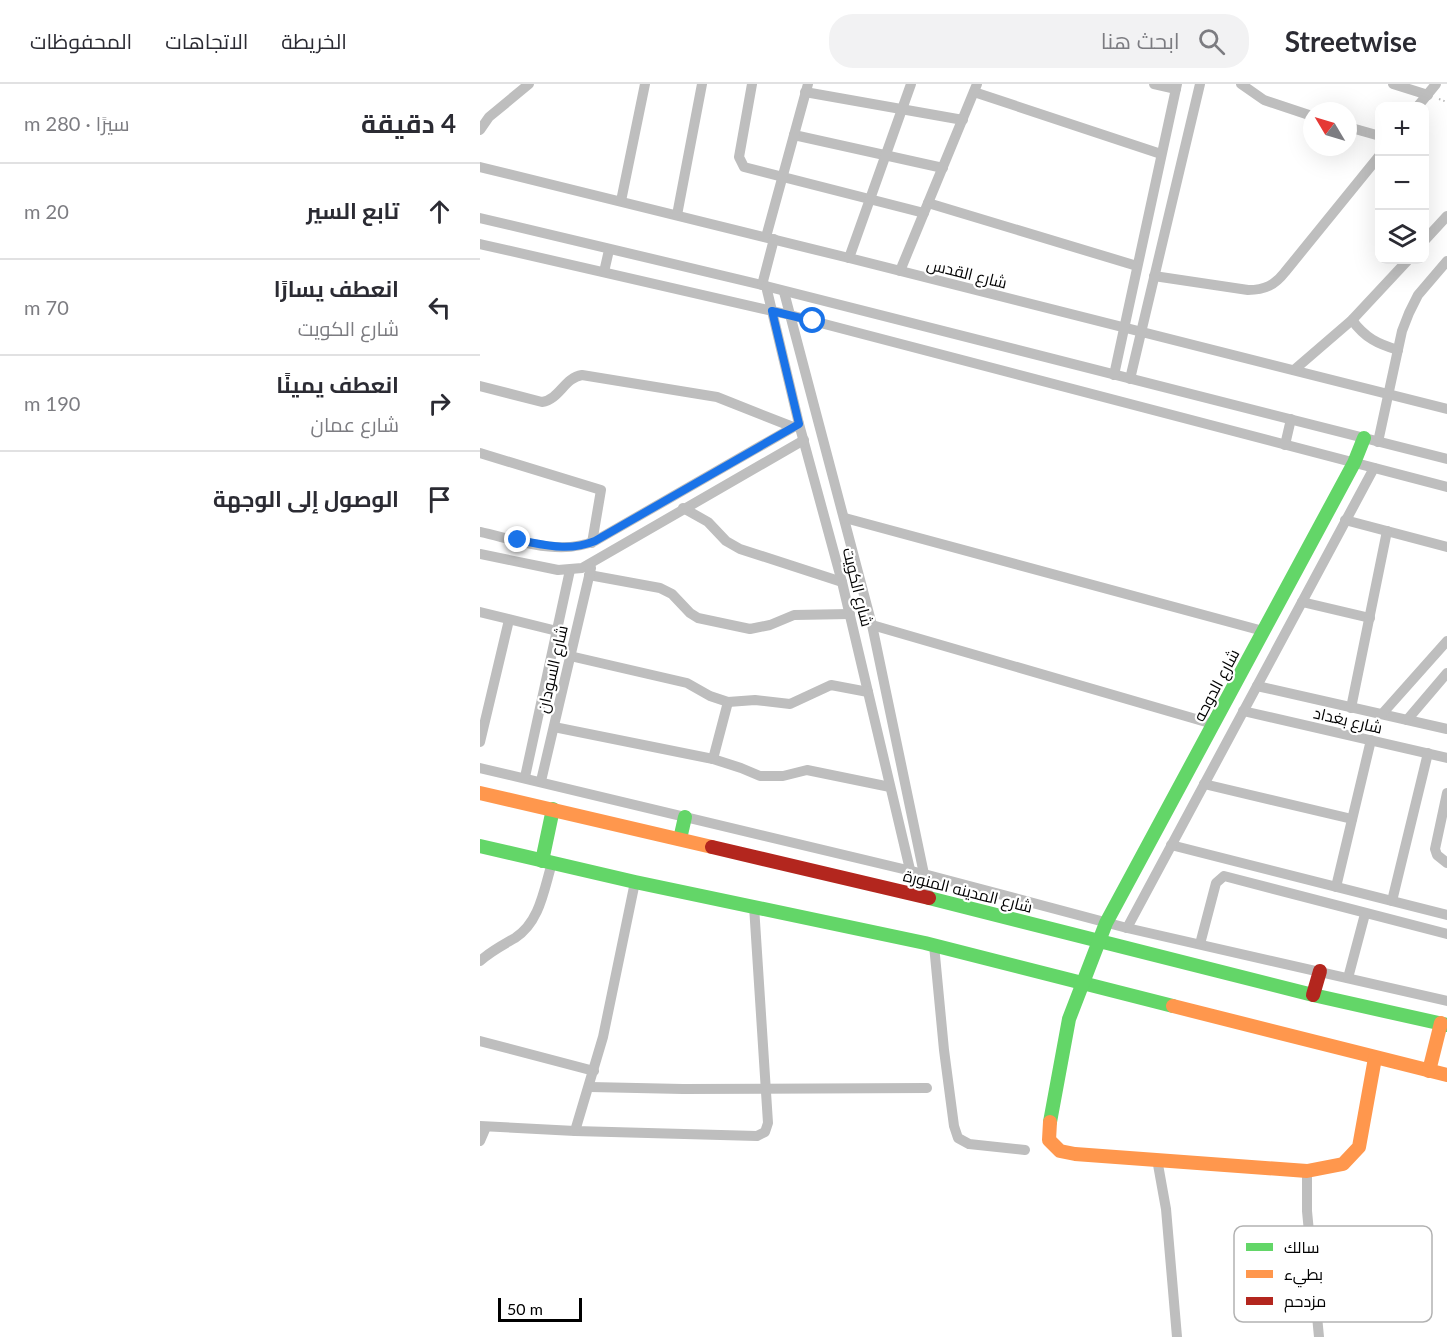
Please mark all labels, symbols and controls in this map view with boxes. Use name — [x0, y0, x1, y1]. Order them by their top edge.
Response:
search box — [829, 14, 1249, 68]
text: Streetwise — [1285, 24, 1417, 58]
icon: search — [1195, 25, 1228, 58]
text: ابحث هنا — [1101, 27, 1180, 54]
text: المحفوظات — [30, 28, 132, 53]
text: الاتجاهات — [165, 28, 248, 53]
text: الخريطة — [281, 28, 347, 53]
north arrow — [1303, 102, 1357, 156]
map controls — [1375, 102, 1429, 264]
button: + — [1375, 102, 1429, 156]
text: 4 دقيقة — [361, 107, 456, 139]
text: سيرًا · 280 m — [24, 111, 130, 135]
button: − — [1375, 156, 1429, 210]
icon: ahead — [423, 195, 456, 228]
text: تابع السير — [306, 197, 399, 224]
text: 20 m — [24, 199, 69, 223]
button: layers — [1375, 210, 1429, 264]
street label: شارع القدس — [924, 253, 1009, 295]
text: انعطف يسارًا — [274, 275, 399, 302]
icon: left — [423, 291, 456, 324]
text: 70 m — [24, 295, 69, 319]
route start — [799, 307, 825, 333]
text: شارع الكويت — [298, 316, 399, 340]
text: انعطف يمينًا — [276, 371, 399, 398]
icon: right — [423, 387, 456, 420]
text: 190 m — [24, 391, 80, 415]
text: شارع عمان — [311, 412, 399, 436]
icon: arrive — [423, 483, 456, 516]
text: الوصول إلى الوجهة — [213, 485, 399, 512]
route end — [504, 526, 530, 552]
street label: شارع الكويت — [837, 545, 877, 629]
street label: شارع السودان — [532, 623, 574, 715]
street label: شارع الدوحه — [1189, 645, 1245, 726]
street label: شارع بغداد — [1311, 702, 1384, 740]
street label: شارع المدينه المنورة — [901, 865, 1035, 919]
legend — [1234, 1226, 1432, 1322]
text: سالك — [1284, 1237, 1319, 1256]
text: بطيء — [1284, 1264, 1323, 1288]
text: مزدحم — [1284, 1291, 1326, 1313]
scale bar — [498, 1295, 582, 1322]
text: 50 m — [507, 1299, 543, 1318]

